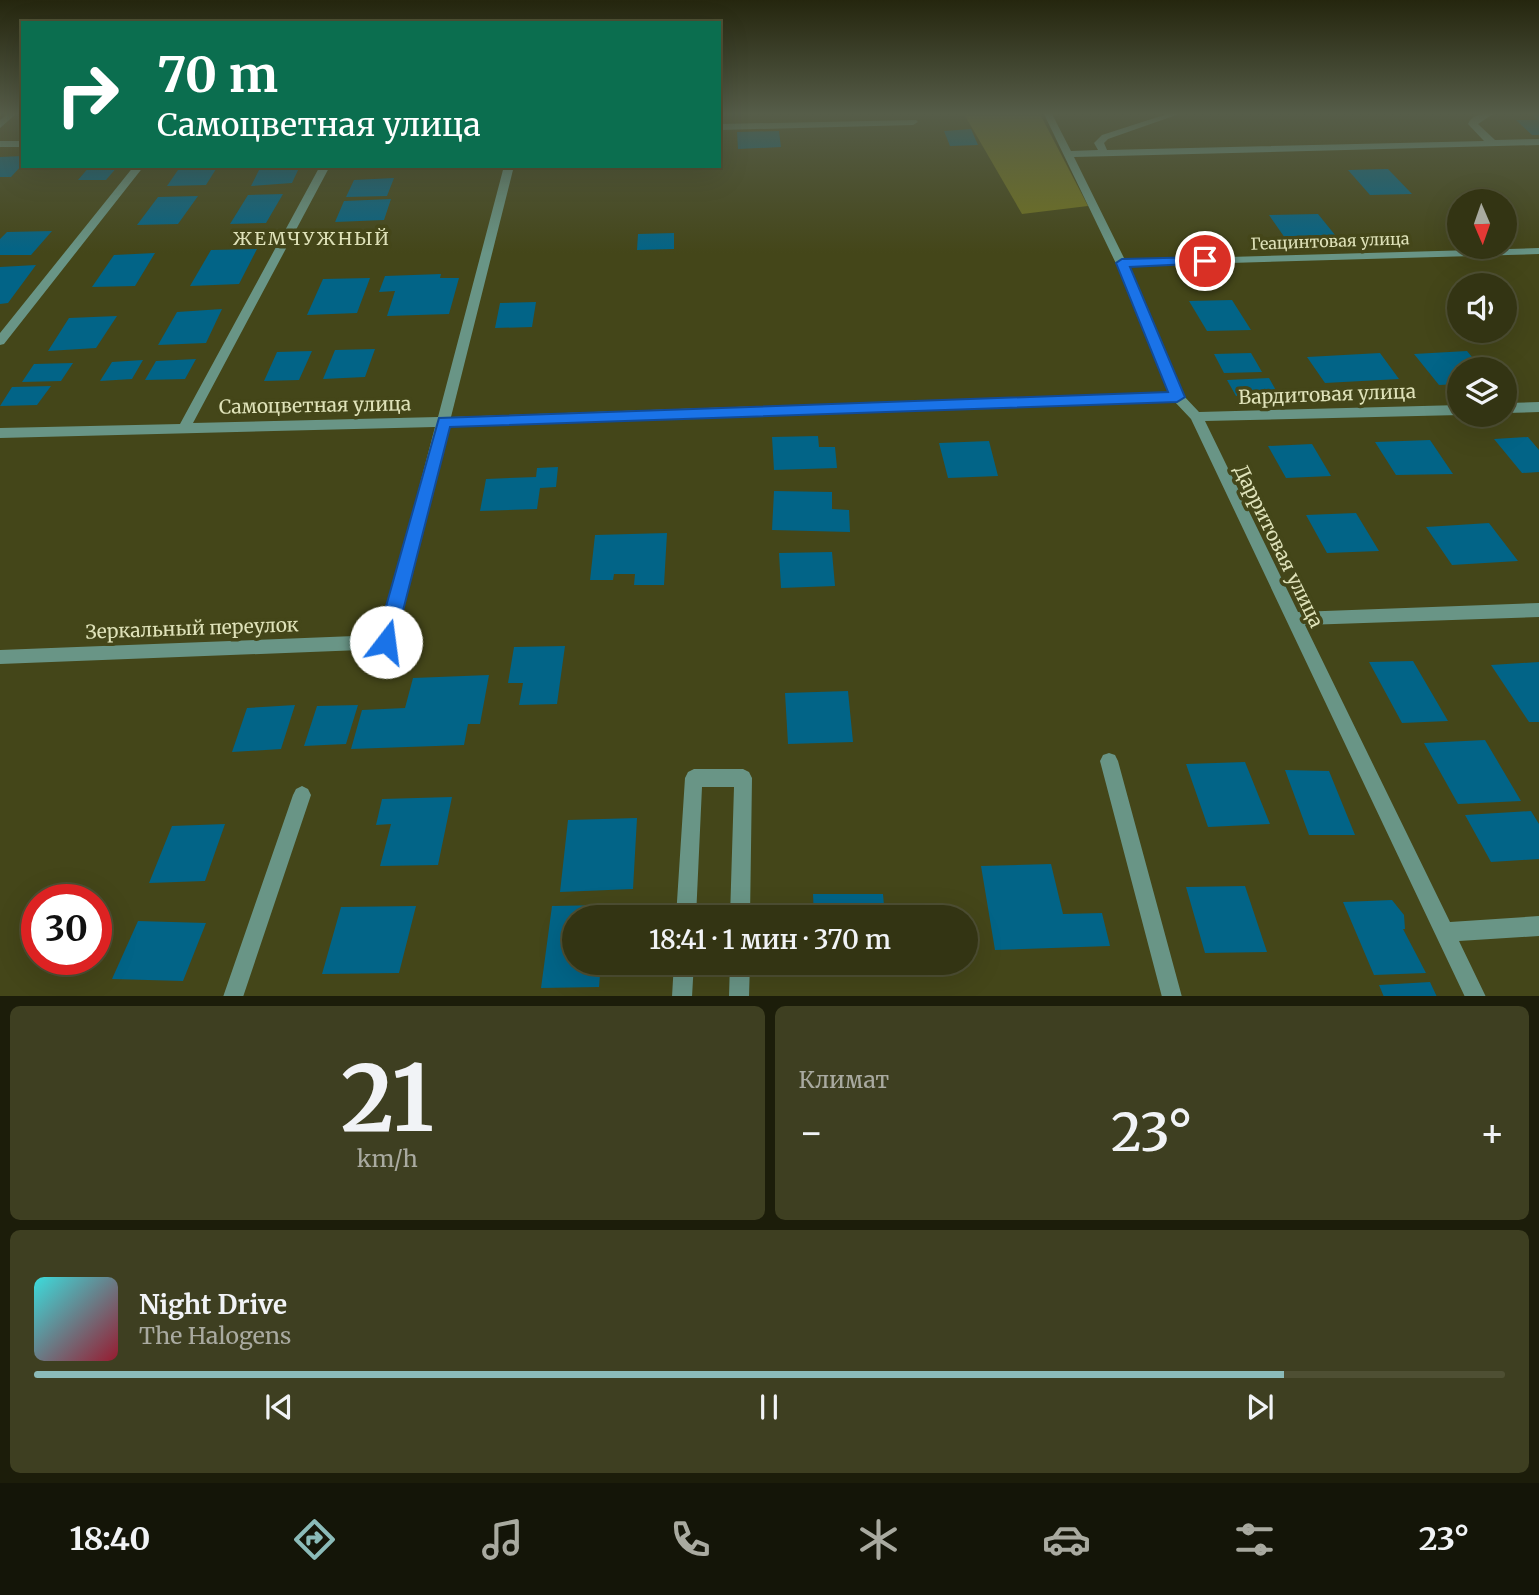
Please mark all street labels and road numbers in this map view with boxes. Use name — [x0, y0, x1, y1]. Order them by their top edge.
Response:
street label: Геацинтовая улица — [1250, 228, 1410, 254]
street label: Вардитовая улица — [1238, 379, 1416, 409]
street label: Самоцветная улица — [219, 391, 411, 419]
street label: Дарритовая улица — [1229, 461, 1329, 631]
street label: Зеркальный переулок — [85, 612, 299, 644]

